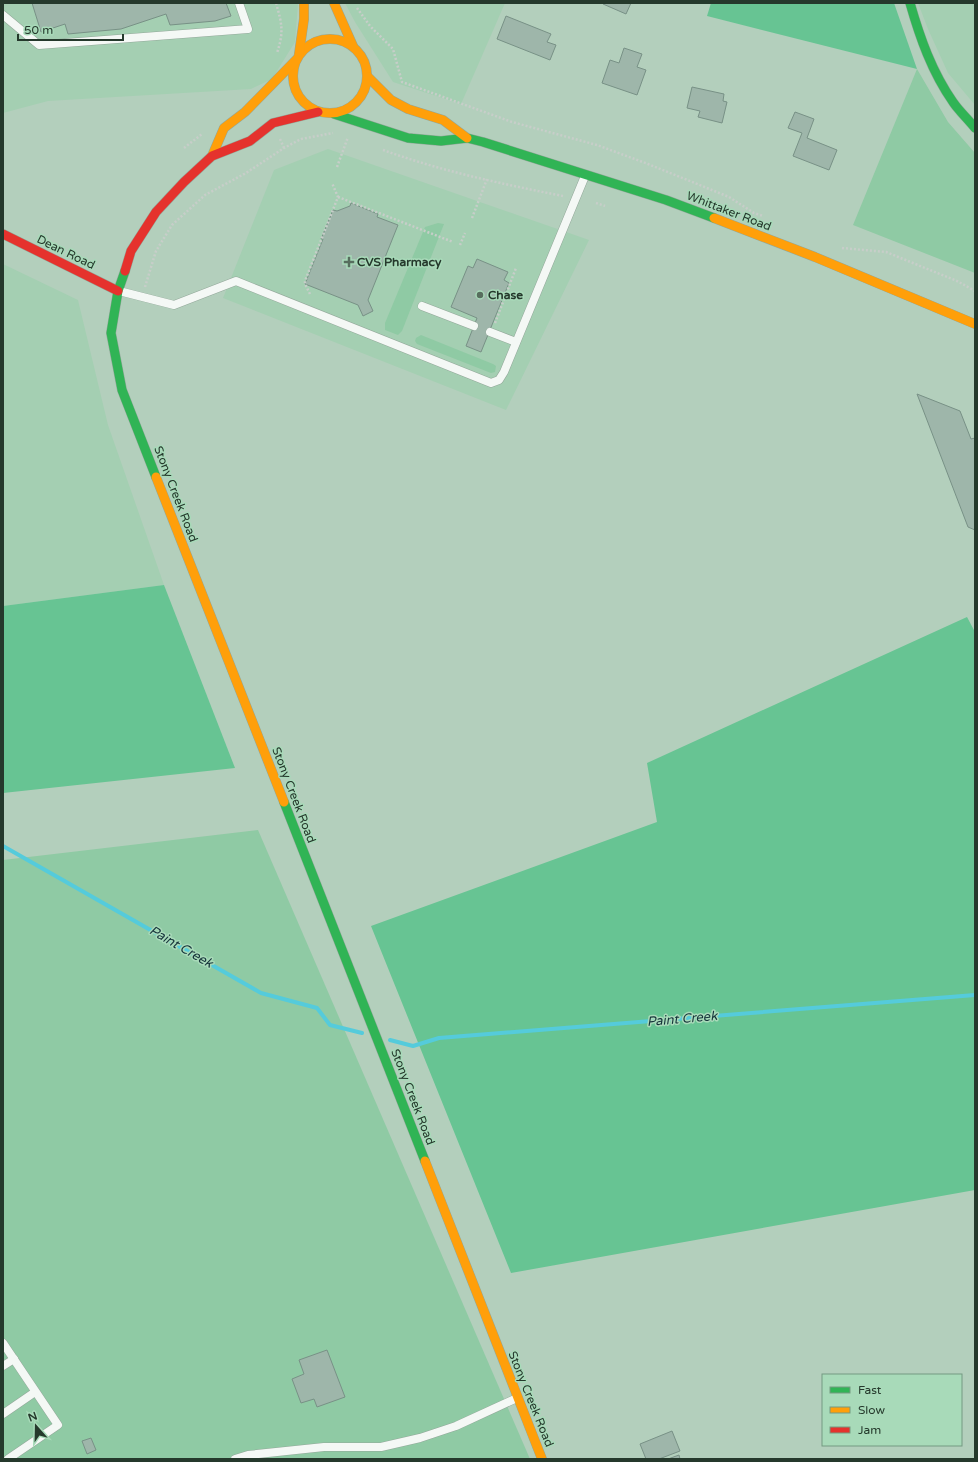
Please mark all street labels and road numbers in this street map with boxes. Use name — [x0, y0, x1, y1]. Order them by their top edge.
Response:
street label: Whittaker Road — [685, 188, 773, 234]
street label: Dean Road — [35, 232, 97, 272]
street label: Stony Creek Road — [151, 444, 201, 544]
street label: Stony Creek Road — [269, 745, 319, 845]
street label: Stony Creek Road — [388, 1047, 438, 1147]
street label: Stony Creek Road — [505, 1349, 557, 1449]

